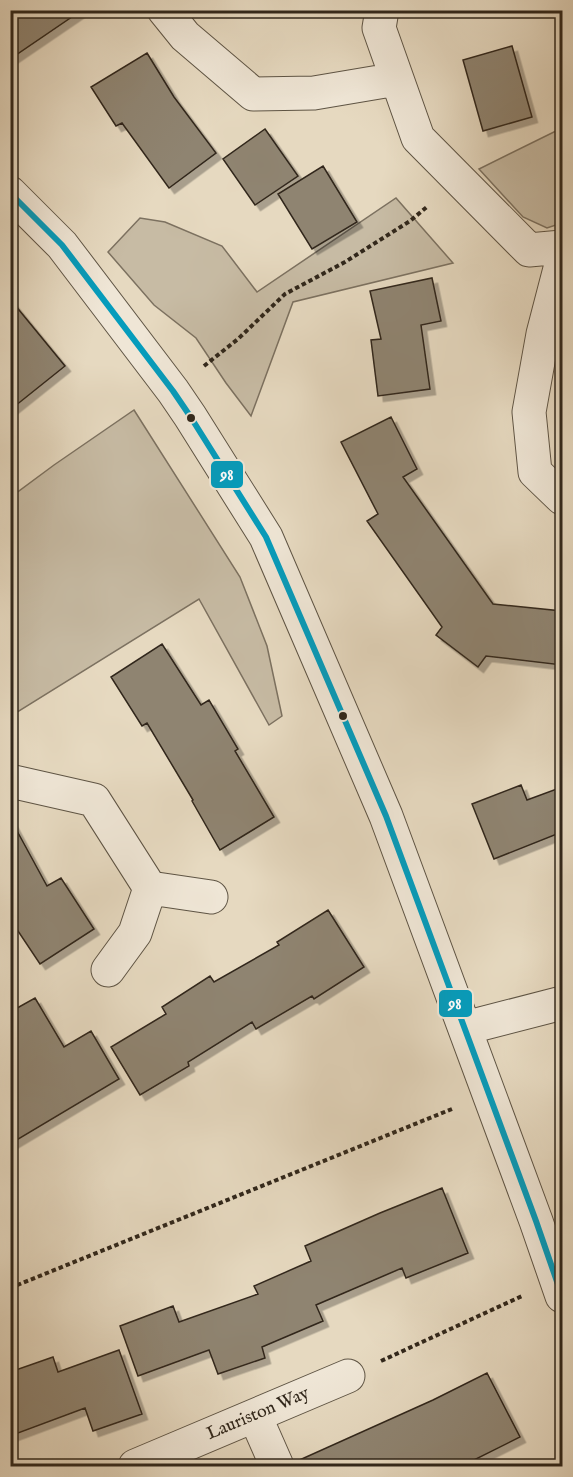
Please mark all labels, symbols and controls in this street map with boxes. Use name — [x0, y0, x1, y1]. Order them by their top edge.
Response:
unlabelled marker — [185, 412, 197, 424]
line badge: 98 — [210, 460, 244, 489]
text: 98 — [219, 466, 234, 486]
unlabelled marker — [337, 710, 349, 722]
line badge: 98 — [438, 989, 473, 1018]
text: 98 — [447, 995, 462, 1015]
street label: Lauriston Way — [203, 1382, 313, 1446]

